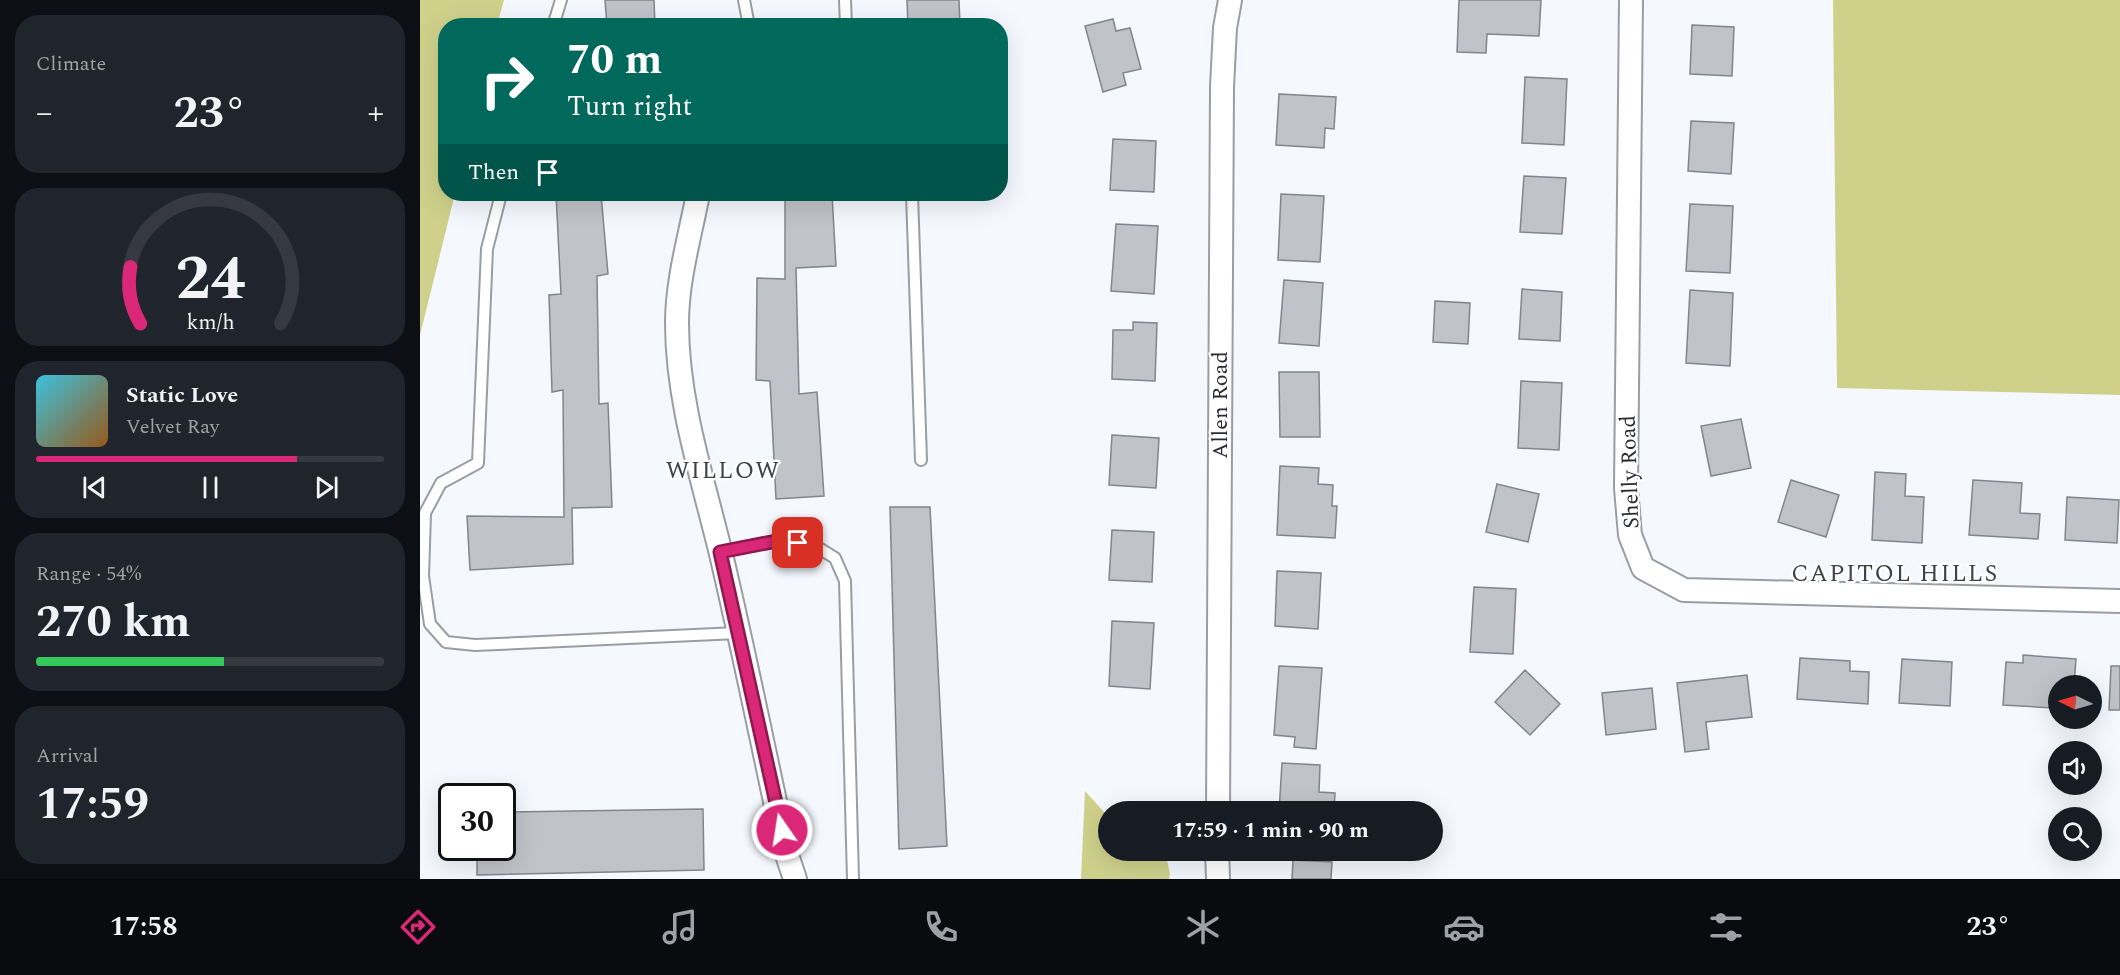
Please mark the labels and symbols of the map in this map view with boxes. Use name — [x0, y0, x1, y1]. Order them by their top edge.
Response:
street label: Allen Road — [1204, 351, 1237, 459]
street label: Shelly Road — [1612, 415, 1648, 529]
district label: WILLOW — [666, 453, 780, 489]
pin — [772, 517, 823, 568]
district label: CAPITOL HILLS — [1791, 556, 1999, 592]
north arrow — [2048, 675, 2102, 729]
speed limit sign: 30 — [438, 783, 516, 861]
position arrow — [750, 798, 814, 862]

